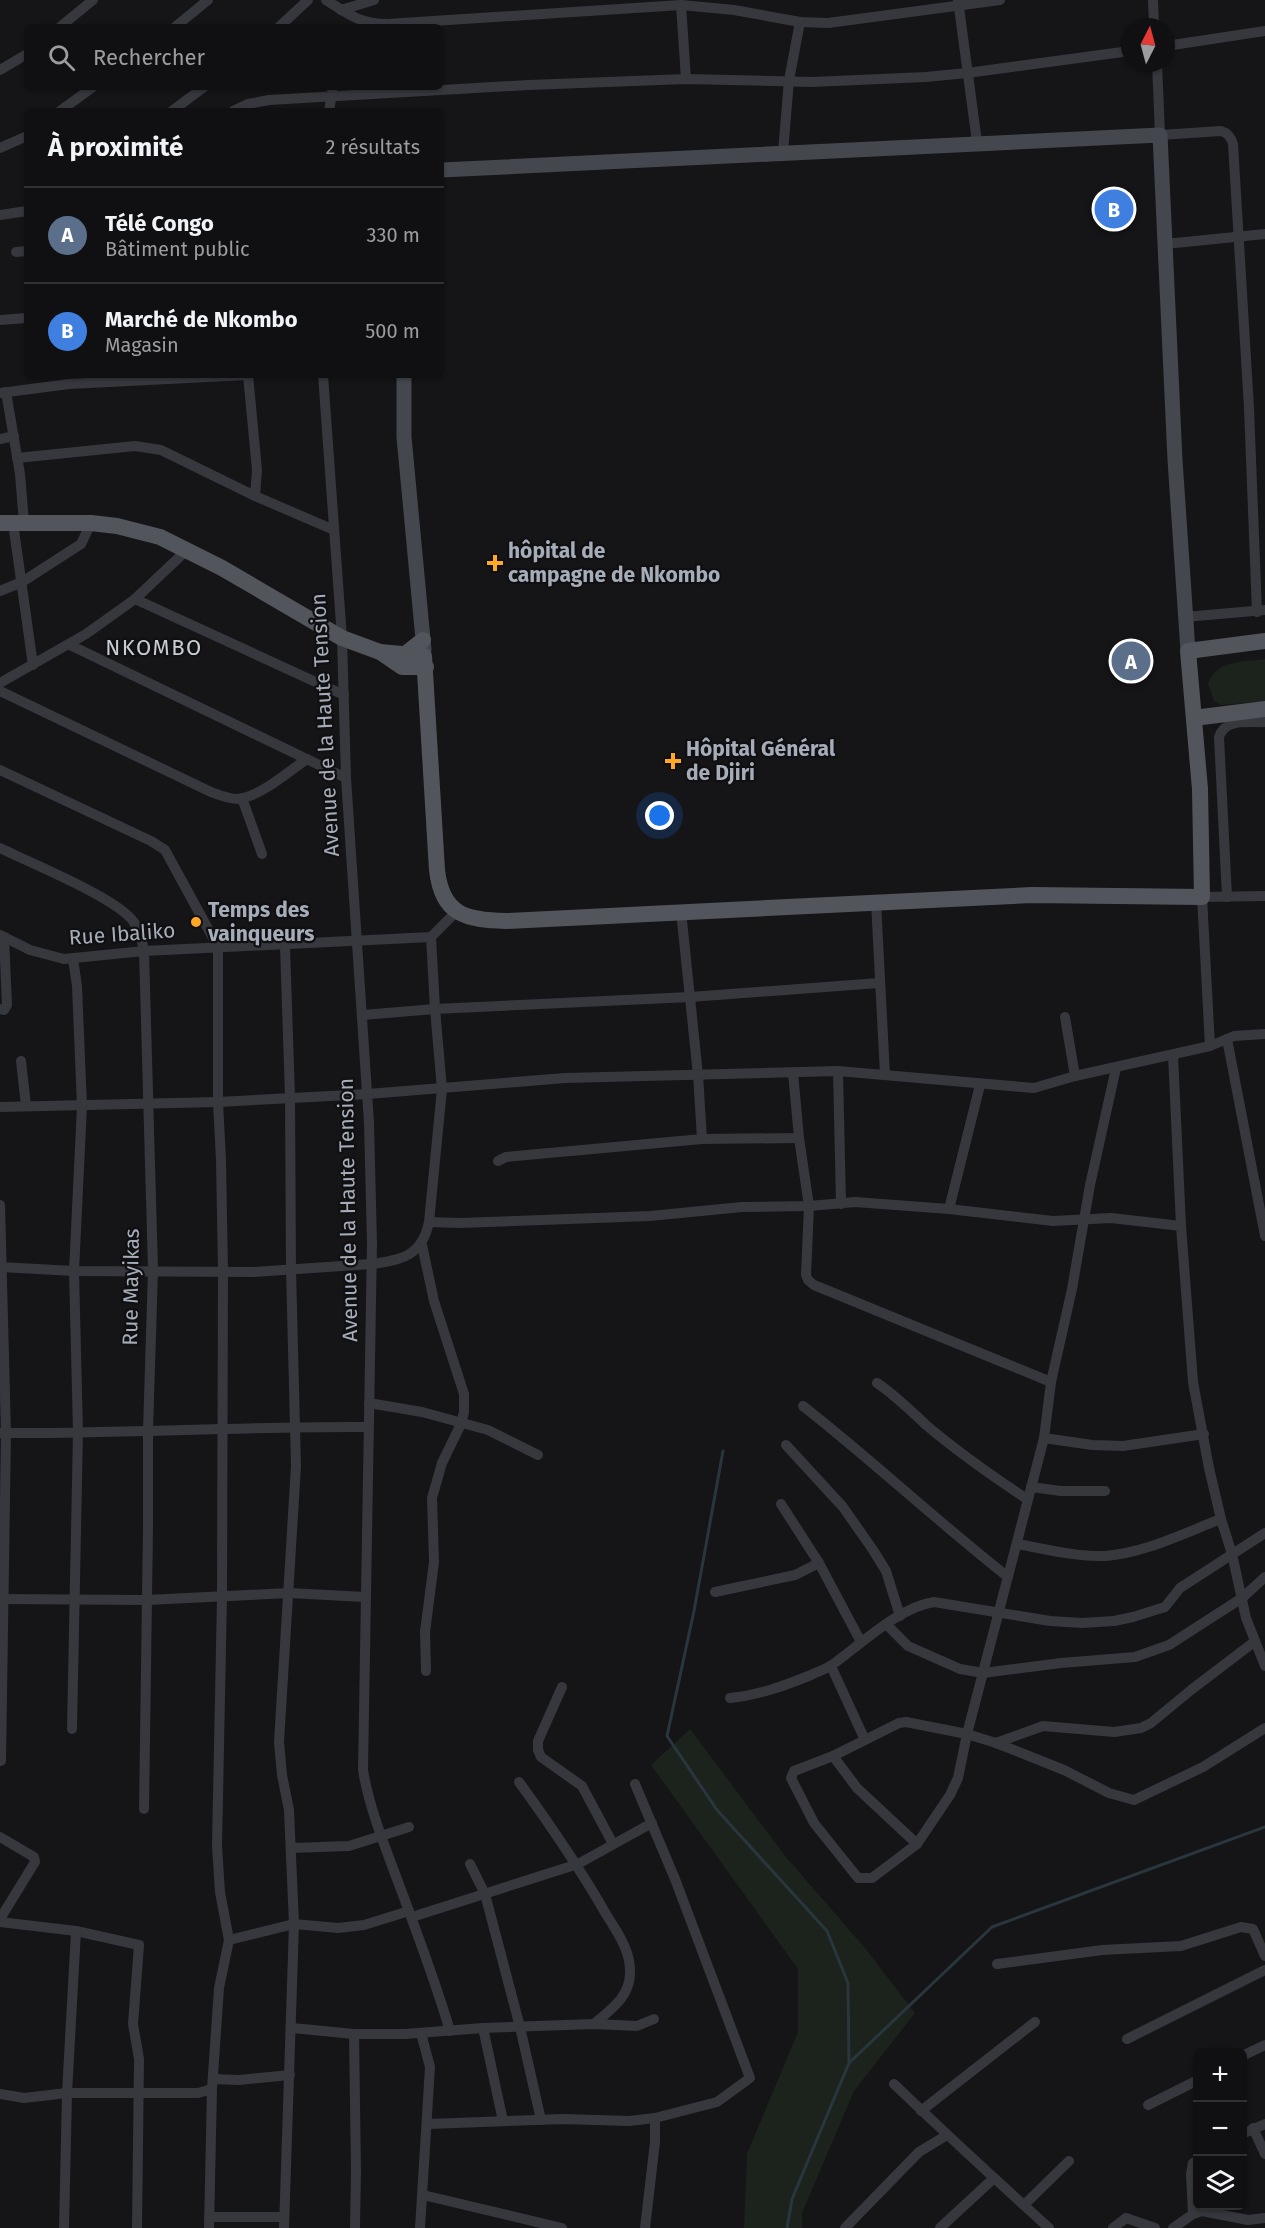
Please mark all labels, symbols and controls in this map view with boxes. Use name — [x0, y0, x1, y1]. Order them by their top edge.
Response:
north arrow — [1121, 18, 1175, 72]
search box — [24, 24, 444, 90]
icon: search — [45, 41, 78, 74]
text: Rechercher — [93, 44, 205, 71]
text: À proximité — [48, 132, 183, 163]
text: 2 résultats — [325, 135, 420, 159]
pin: B — [1094, 186, 1134, 232]
text: Télé Congo — [105, 210, 214, 237]
text: A — [62, 223, 73, 247]
text: 330 m — [366, 223, 420, 247]
text: Bâtiment public — [105, 237, 250, 261]
text: Marché de Nkombo — [105, 306, 298, 333]
text: B — [61, 319, 74, 343]
text: 500 m — [365, 319, 420, 343]
text: Magasin — [105, 333, 179, 357]
place label: hôpital de campagne de Nkombo — [508, 538, 720, 588]
marker: hôpital de campagne de Nkombo — [486, 554, 504, 572]
street label: Avenue de la Haute Tension — [305, 593, 345, 857]
district label: NKOMBO — [105, 634, 203, 661]
pin: A — [1112, 638, 1150, 684]
place label: Hôpital Général de Djiri — [686, 736, 836, 786]
marker: Hôpital Général de Djiri — [664, 752, 682, 770]
your location — [645, 801, 674, 830]
place label: Temps des vainqueurs — [207, 897, 314, 947]
marker: Temps des vainqueurs — [189, 915, 203, 929]
street label: Rue Ibaliko — [68, 917, 176, 951]
street label: Avenue de la Haute Tension — [333, 1078, 363, 1342]
street label: Rue Mayikas — [117, 1228, 145, 1346]
map controls — [1193, 2048, 1247, 2210]
button: + — [1193, 2048, 1247, 2102]
button: − — [1193, 2102, 1247, 2156]
button: layers — [1193, 2156, 1247, 2210]

